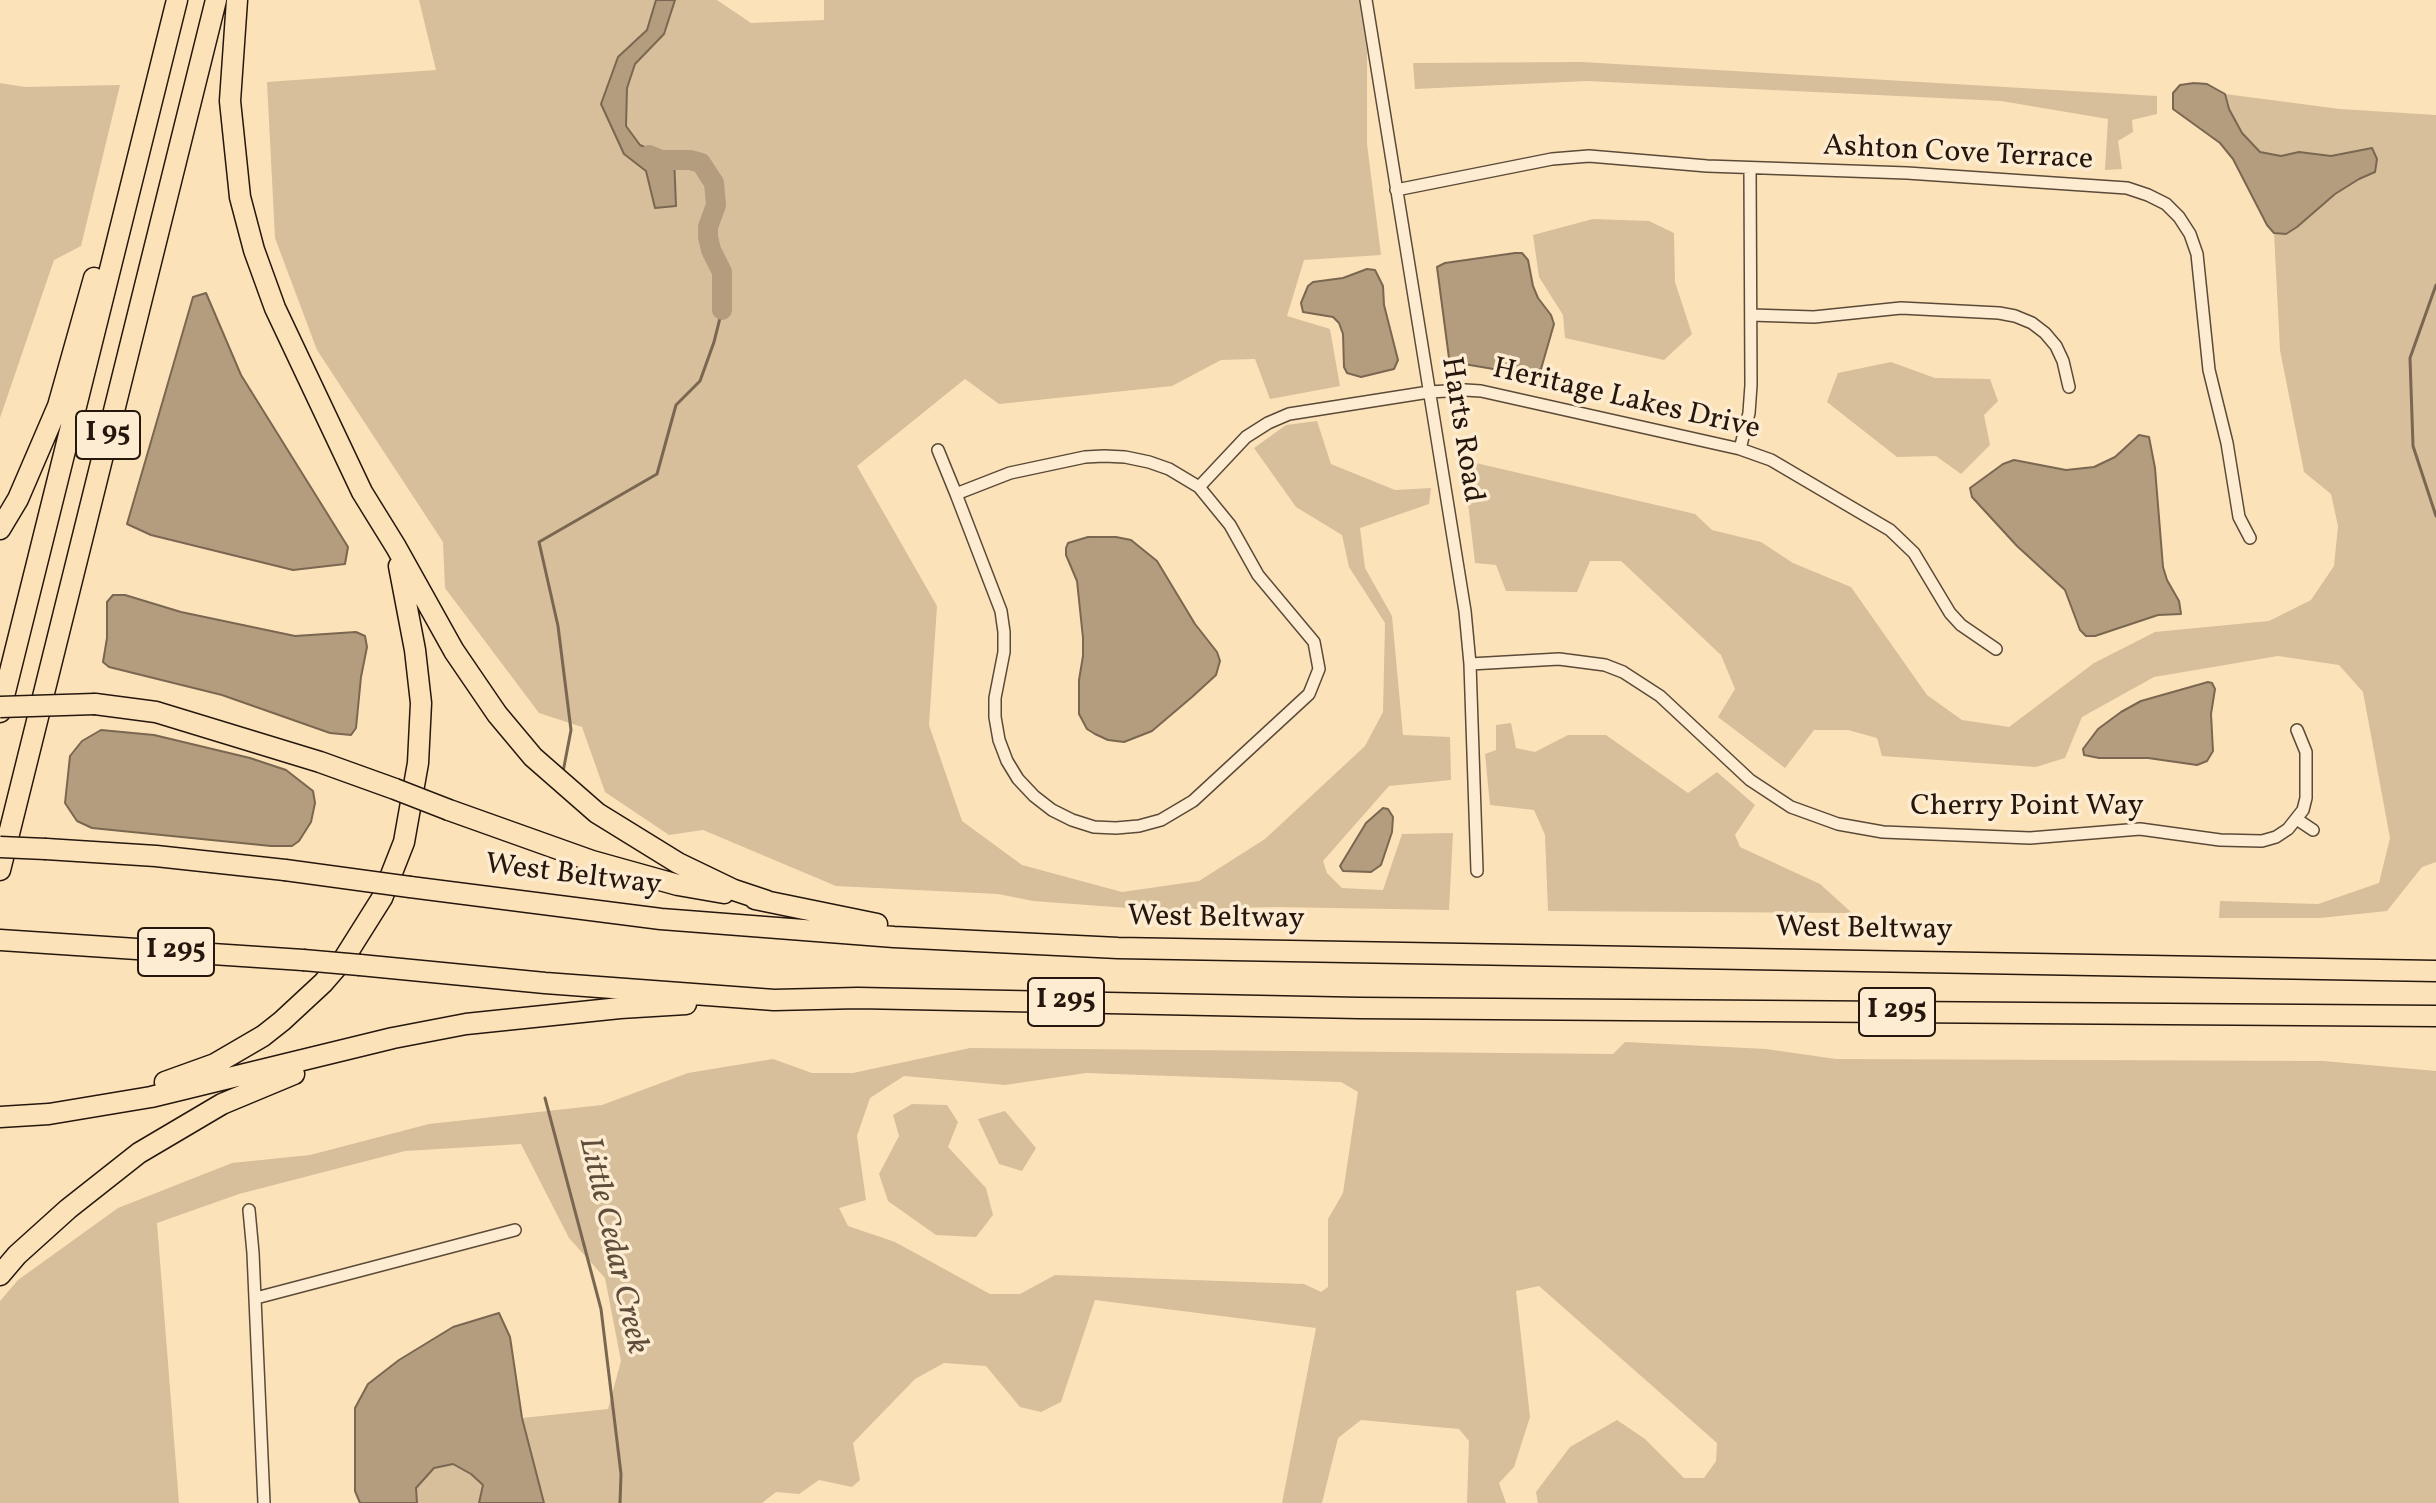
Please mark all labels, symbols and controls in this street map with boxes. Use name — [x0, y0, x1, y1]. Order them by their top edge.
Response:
street label: Ashton Cove Terrace — [1822, 130, 2094, 180]
street label: Heritage Lakes Drive — [1489, 353, 1763, 449]
street label: Harts Road — [1431, 354, 1489, 506]
road number: I 95 — [76, 411, 140, 459]
street label: Cherry Point Way — [1910, 790, 2144, 826]
street label: West Beltway — [483, 848, 663, 906]
street label: West Beltway — [1127, 900, 1305, 940]
street label: West Beltway — [1775, 911, 1953, 951]
road number: I 295 — [138, 928, 214, 976]
road number: I 295 — [1028, 978, 1104, 1026]
road number: I 295 — [1859, 988, 1935, 1036]
water label: Little Cedar Creek — [567, 1134, 655, 1358]

